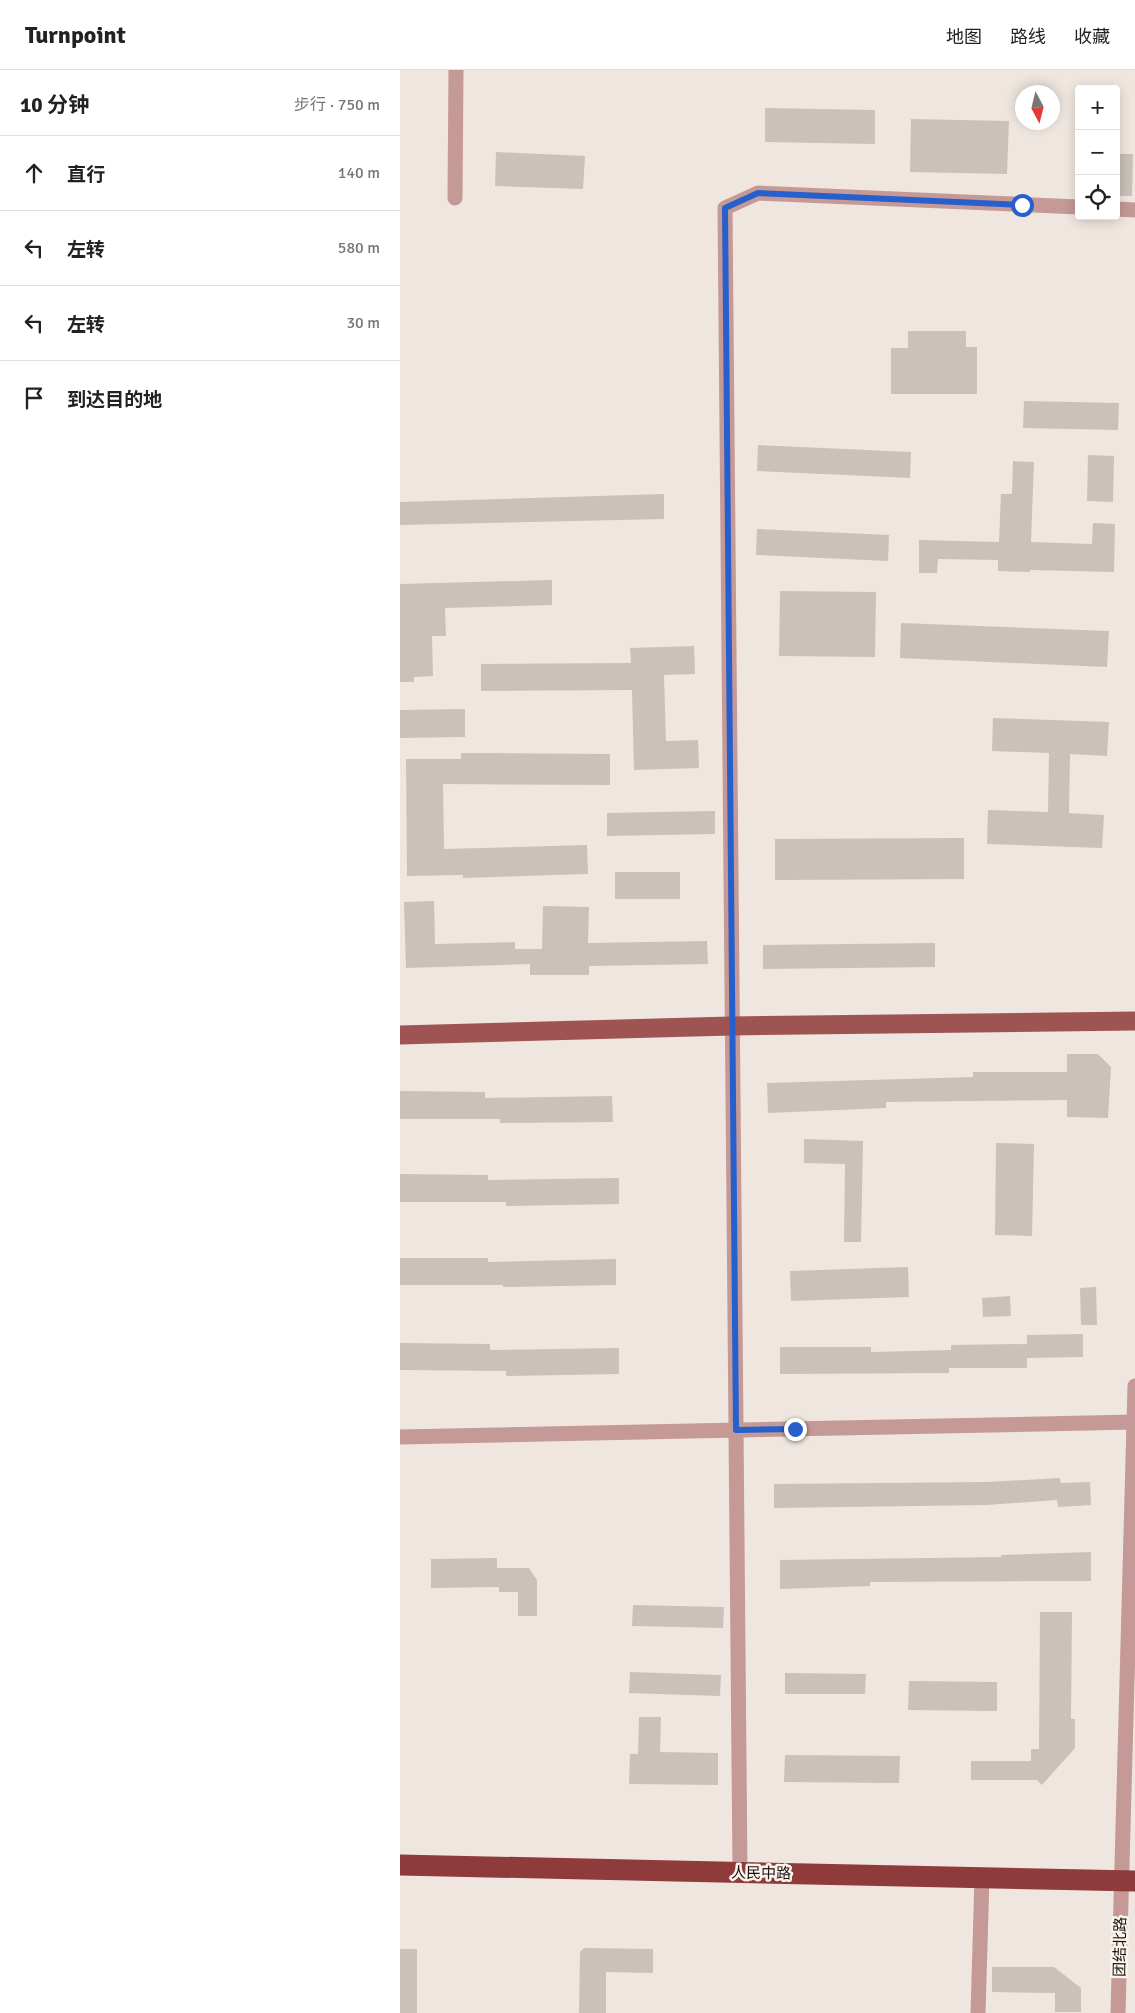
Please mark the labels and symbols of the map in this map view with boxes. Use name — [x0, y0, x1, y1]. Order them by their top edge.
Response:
north arrow — [1015, 85, 1060, 130]
route start — [1011, 194, 1034, 217]
route end — [784, 1418, 807, 1441]
street label: 人民中路 — [731, 1863, 791, 1883]
street label: 团结北路 — [1110, 1917, 1130, 1977]

